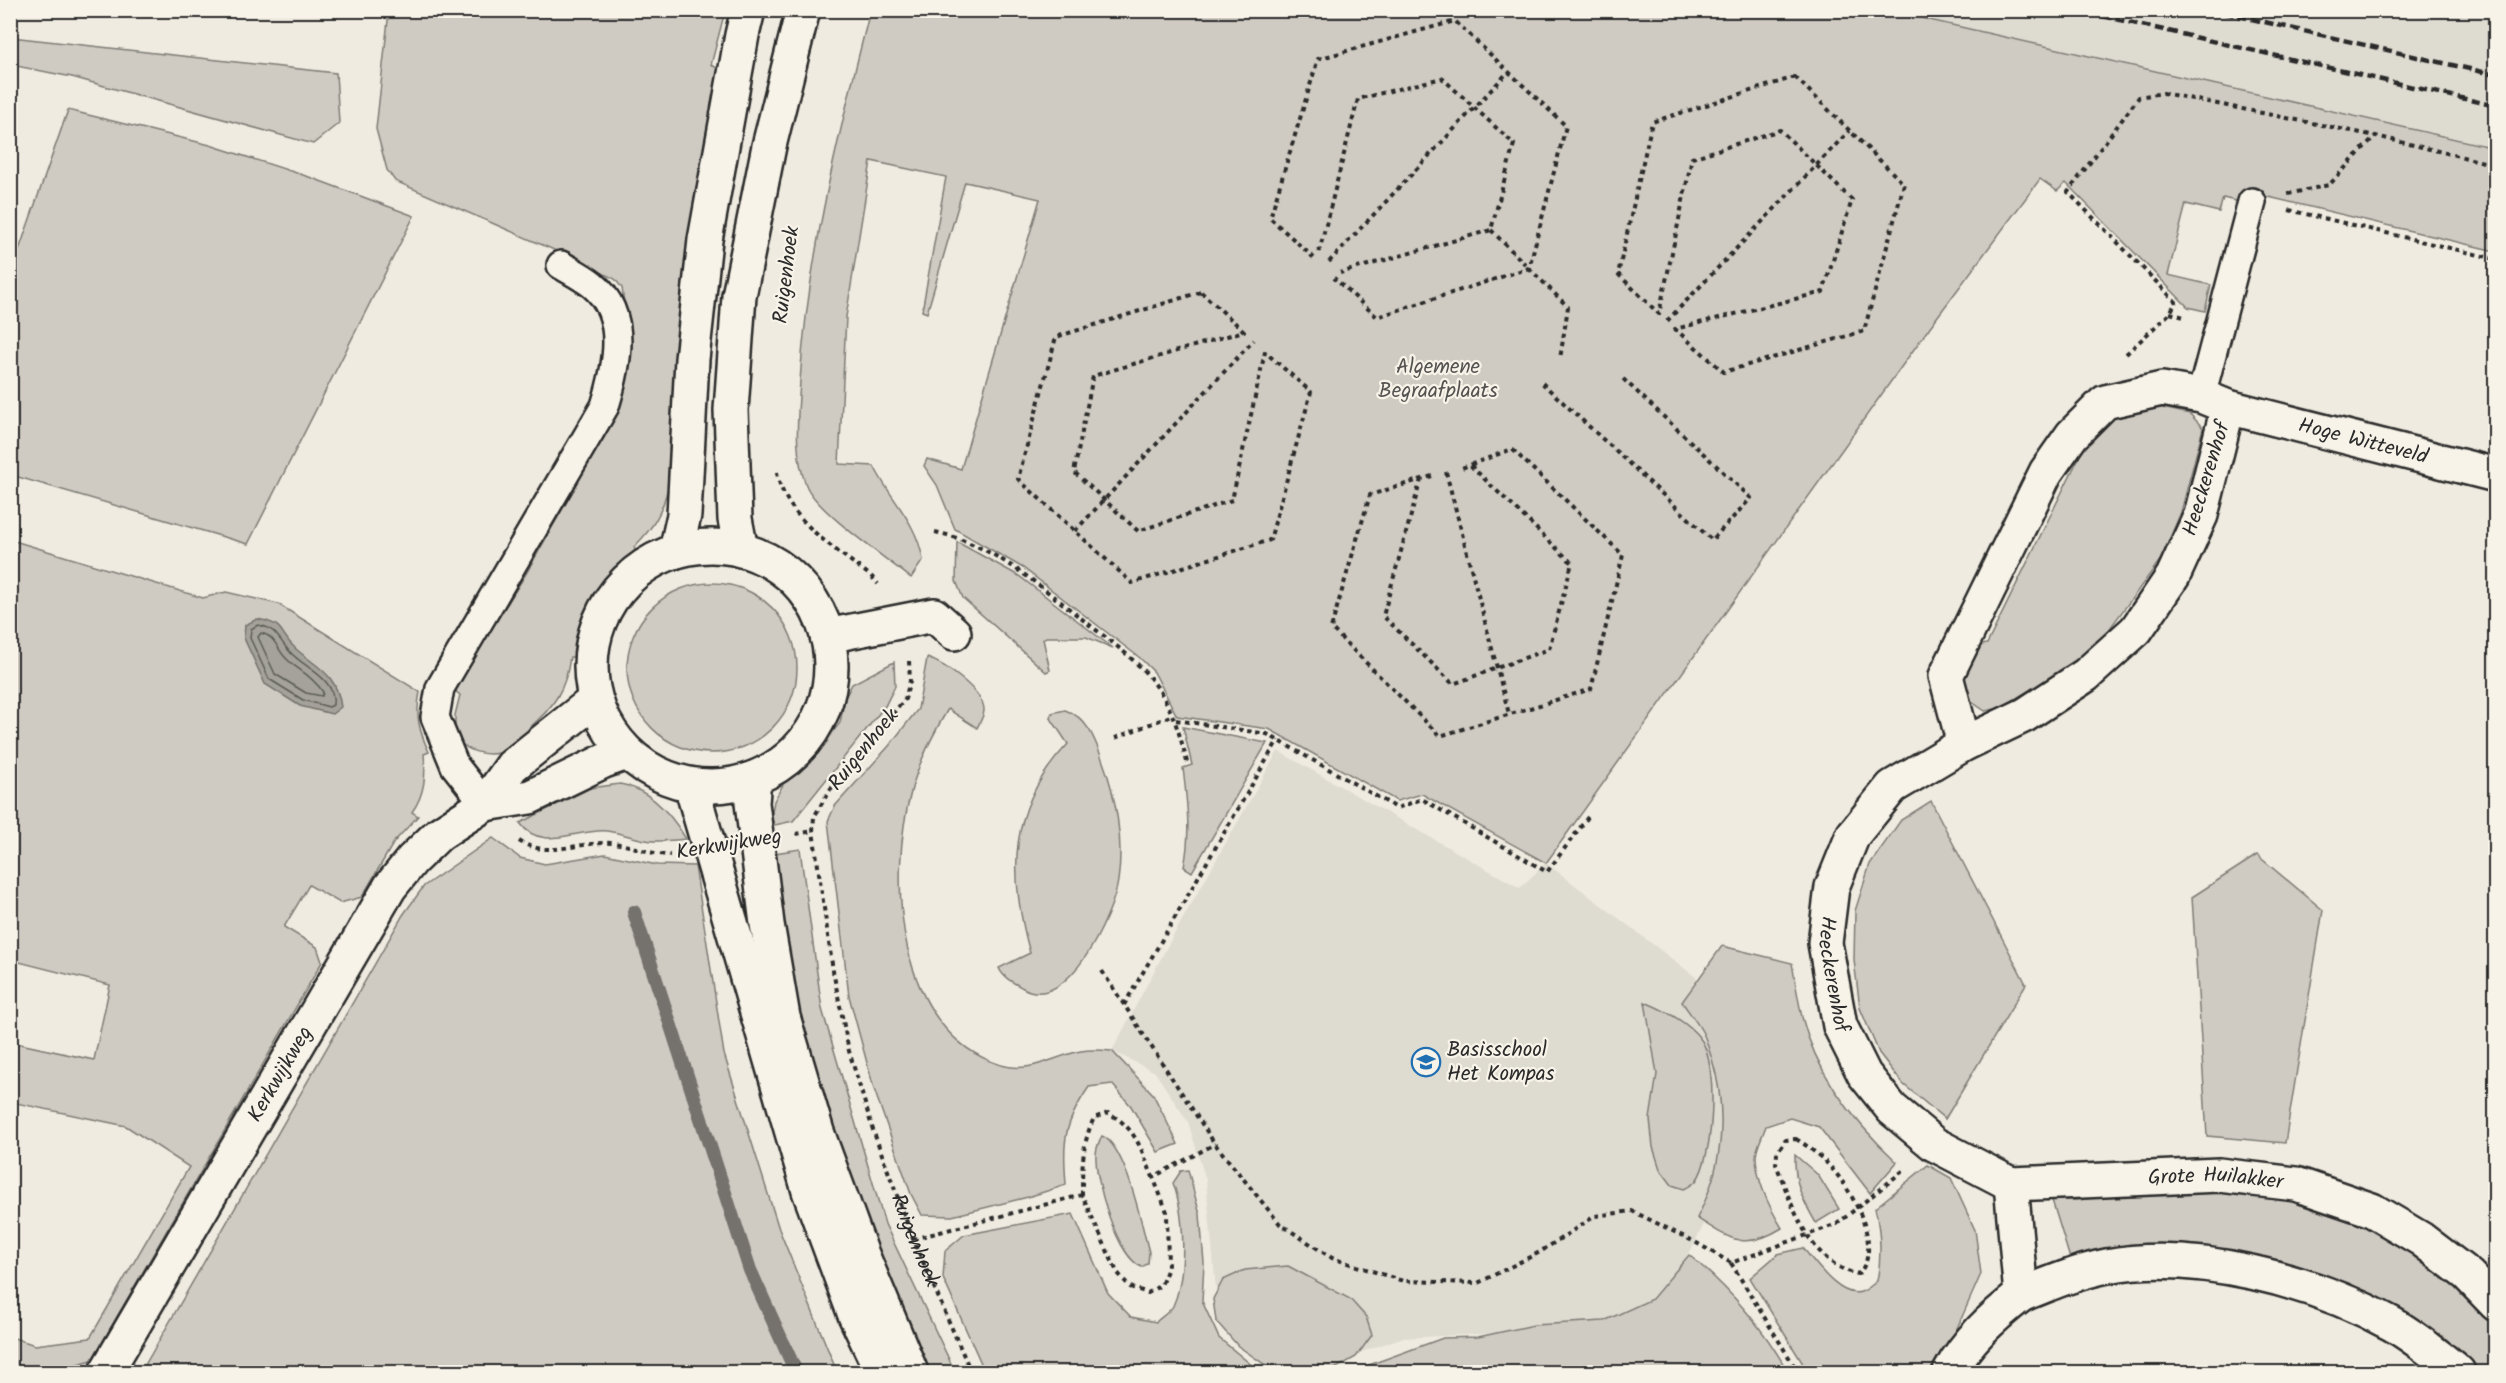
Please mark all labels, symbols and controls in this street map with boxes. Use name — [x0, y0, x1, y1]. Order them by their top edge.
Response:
street label: Ruigenhoek — [765, 224, 809, 326]
park label: Algemene Begraafplaats — [1378, 351, 1498, 408]
street label: Hoge Witteveld — [2295, 409, 2432, 474]
street label: Heeckerenhof — [2174, 416, 2241, 540]
street label: Ruigenhoek — [820, 701, 908, 798]
street label: Kerkwijkweg — [674, 820, 784, 870]
street label: Heeckerenhof — [1808, 914, 1859, 1041]
street label: Kerkwijkweg — [239, 1020, 322, 1129]
place label: Basisschool Het Kompas — [1447, 1034, 1555, 1091]
school or university icon: Basisschool Het Kompas — [1410, 1046, 1442, 1078]
street label: Grote Huilakker — [2147, 1158, 2286, 1199]
street label: Ruigenhoek — [881, 1189, 949, 1293]

